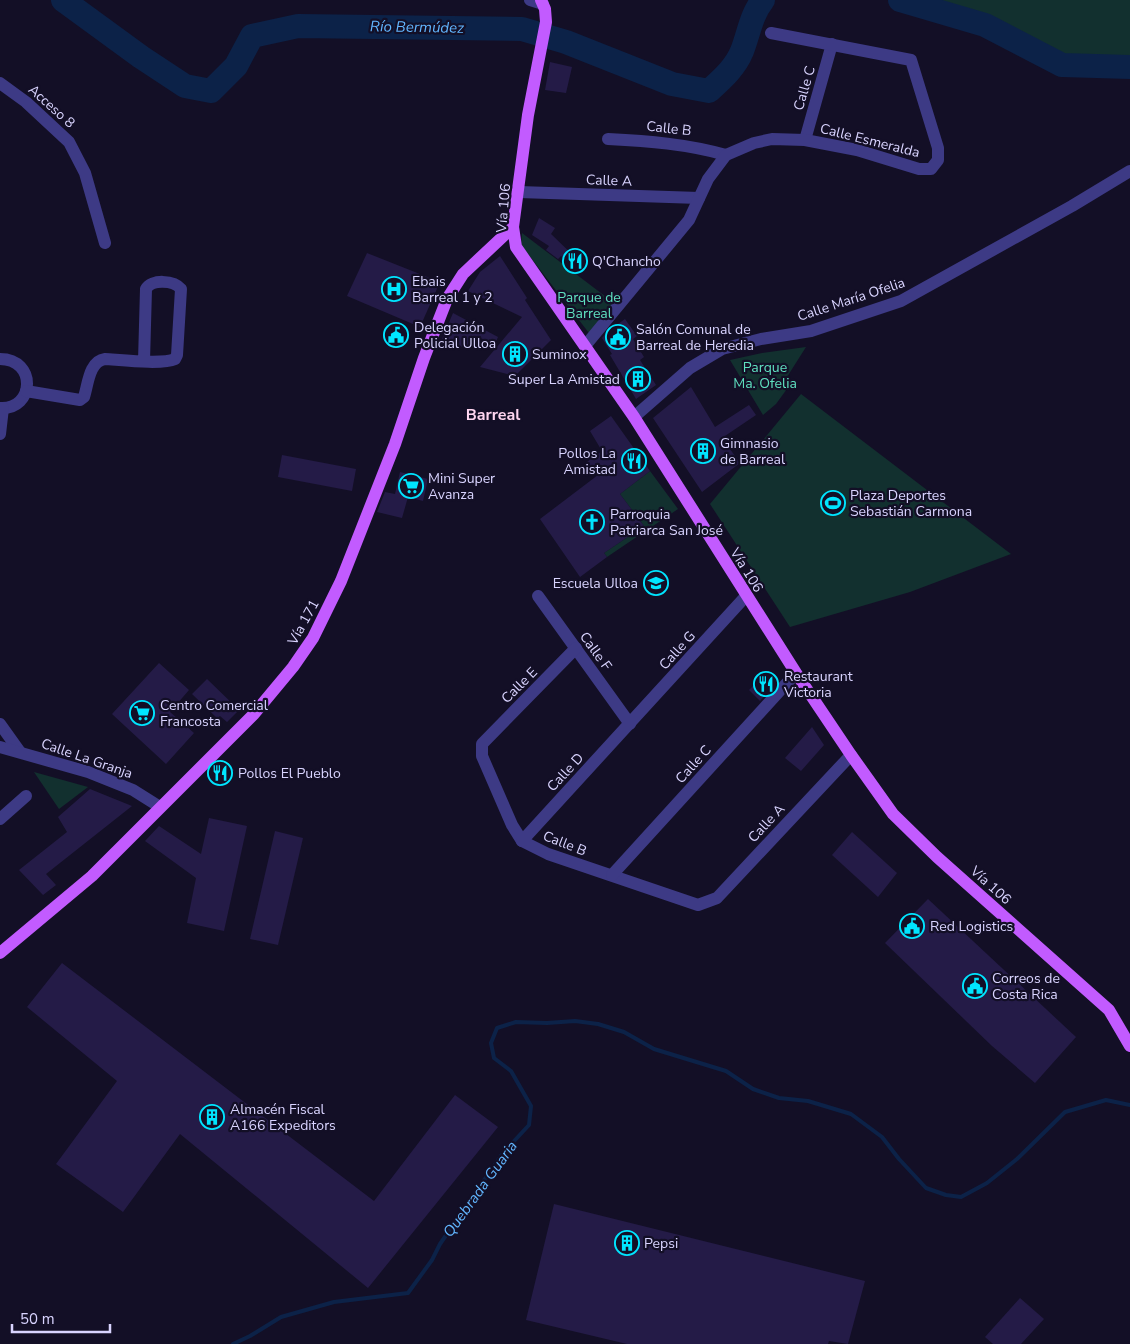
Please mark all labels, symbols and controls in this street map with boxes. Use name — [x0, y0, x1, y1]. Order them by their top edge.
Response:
water label: Río Bermúdez — [370, 16, 464, 38]
street label: Calle C — [789, 64, 820, 113]
street label: Acceso 8 — [24, 80, 79, 132]
street label: Calle B — [645, 117, 692, 140]
street label: Calle Esmeralda — [818, 119, 922, 162]
street label: Calle A — [586, 170, 632, 191]
street label: Vía 106 — [492, 183, 515, 234]
restaurant icon: Q'Chancho — [562, 248, 588, 274]
place label: Q'Chancho — [592, 252, 661, 271]
place label: Ebais Barreal 1 y 2 — [412, 272, 493, 307]
street label: Calle María Ofelia — [795, 273, 907, 326]
hospital icon: Ebais Barreal 1 y 2 — [381, 276, 407, 302]
park label: Parque de Barreal — [557, 288, 621, 323]
place label: Delegación Policial Ulloa — [414, 318, 496, 353]
place label: Salón Comunal de Barreal de Heredia — [636, 320, 754, 355]
public building icon: Delegación Policial Ulloa — [383, 322, 409, 348]
public building icon: Salón Comunal de Barreal de Heredia — [605, 324, 631, 350]
building icon: Suminox — [502, 341, 528, 367]
place label: Suminox — [532, 345, 587, 364]
park label: Parque Ma. Ofelia — [733, 358, 797, 393]
building icon: Super La Amistad — [625, 366, 651, 392]
place label: Super La Amistad — [508, 370, 620, 389]
district label: Barreal — [466, 404, 520, 426]
place label: Gimnasio de Barreal — [720, 434, 786, 469]
building icon: Gimnasio de Barreal — [690, 438, 716, 464]
place label: Pollos La Amistad — [558, 444, 616, 479]
restaurant icon: Pollos La Amistad — [621, 448, 647, 474]
place label: Mini Super Avanza — [428, 469, 495, 504]
supermarket icon: Mini Super Avanza — [398, 473, 424, 499]
place label: Plaza Deportes Sebastián Carmona — [850, 486, 972, 521]
sports icon: Plaza Deportes Sebastián Carmona — [820, 490, 846, 516]
place label: Parroquia Patriarca San José — [610, 505, 723, 540]
church icon: Parroquia Patriarca San José — [579, 509, 605, 535]
street label: Vía 106 — [725, 544, 768, 596]
school or university icon: Escuela Ulloa — [643, 570, 669, 596]
place label: Escuela Ulloa — [553, 574, 638, 593]
street label: Vía 171 — [283, 596, 324, 649]
street label: Calle G — [655, 627, 700, 674]
street label: Calle F — [575, 628, 616, 675]
street label: Calle E — [497, 663, 542, 708]
place label: Restaurant Victoria — [783, 667, 853, 702]
restaurant icon: Restaurant Victoria — [753, 671, 779, 697]
place label: Centro Comercial Francosta — [160, 696, 269, 731]
supermarket icon: Centro Comercial Francosta — [129, 700, 155, 726]
street label: Calle La Granja — [38, 734, 135, 783]
street label: Calle C — [671, 741, 716, 788]
street label: Calle D — [543, 749, 588, 796]
restaurant icon: Pollos El Pueblo — [207, 760, 233, 786]
place label: Pollos El Pueblo — [238, 764, 341, 783]
street label: Calle A — [744, 800, 789, 847]
street label: Calle B — [540, 826, 589, 860]
street label: Vía 106 — [965, 861, 1015, 909]
public building icon: Red Logistics — [899, 913, 925, 939]
place label: Red Logistics — [930, 917, 1013, 936]
place label: Correos de Costa Rica — [992, 969, 1060, 1004]
public building icon: Correos de Costa Rica — [962, 973, 988, 999]
place label: Almacén Fiscal A166 Expeditors — [230, 1100, 336, 1135]
building icon: Almacén Fiscal A166 Expeditors — [199, 1104, 225, 1130]
water label: Quebrada Guaria — [438, 1137, 522, 1241]
building icon: Pepsi — [614, 1230, 640, 1256]
place label: Pepsi — [644, 1234, 678, 1253]
scale bar — [12, 1302, 110, 1334]
text: 50 m — [20, 1309, 55, 1329]

